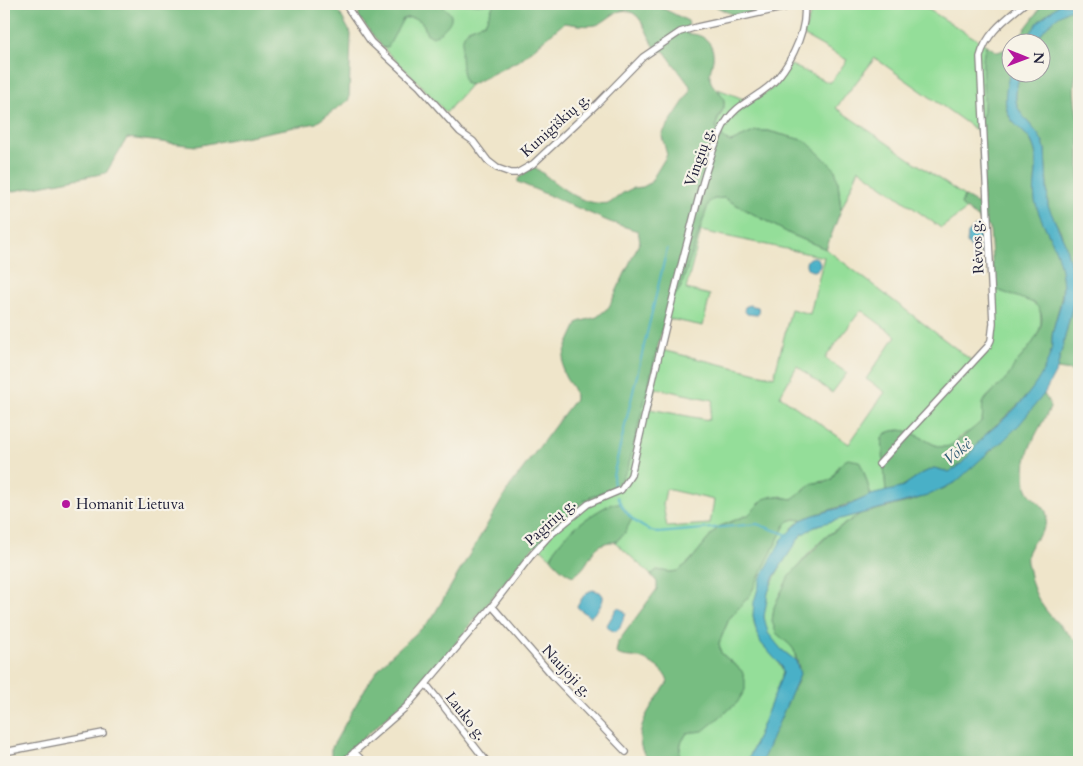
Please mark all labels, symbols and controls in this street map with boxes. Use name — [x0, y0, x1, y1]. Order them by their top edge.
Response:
north arrow — [1000, 32, 1050, 82]
text: N — [1029, 52, 1048, 64]
street label: Kunigiškių g. — [516, 89, 594, 161]
street label: Vingių g. — [680, 125, 718, 189]
street label: Rėvos g. — [966, 219, 988, 275]
water label: Vokė — [939, 433, 977, 470]
place label: Homanit Lietuva — [76, 494, 185, 514]
street label: Pagirių g. — [520, 494, 580, 550]
marker: Homanit Lietuva — [60, 498, 72, 510]
street label: Naujoji g. — [538, 641, 596, 701]
street label: Lauko g. — [441, 688, 491, 744]

